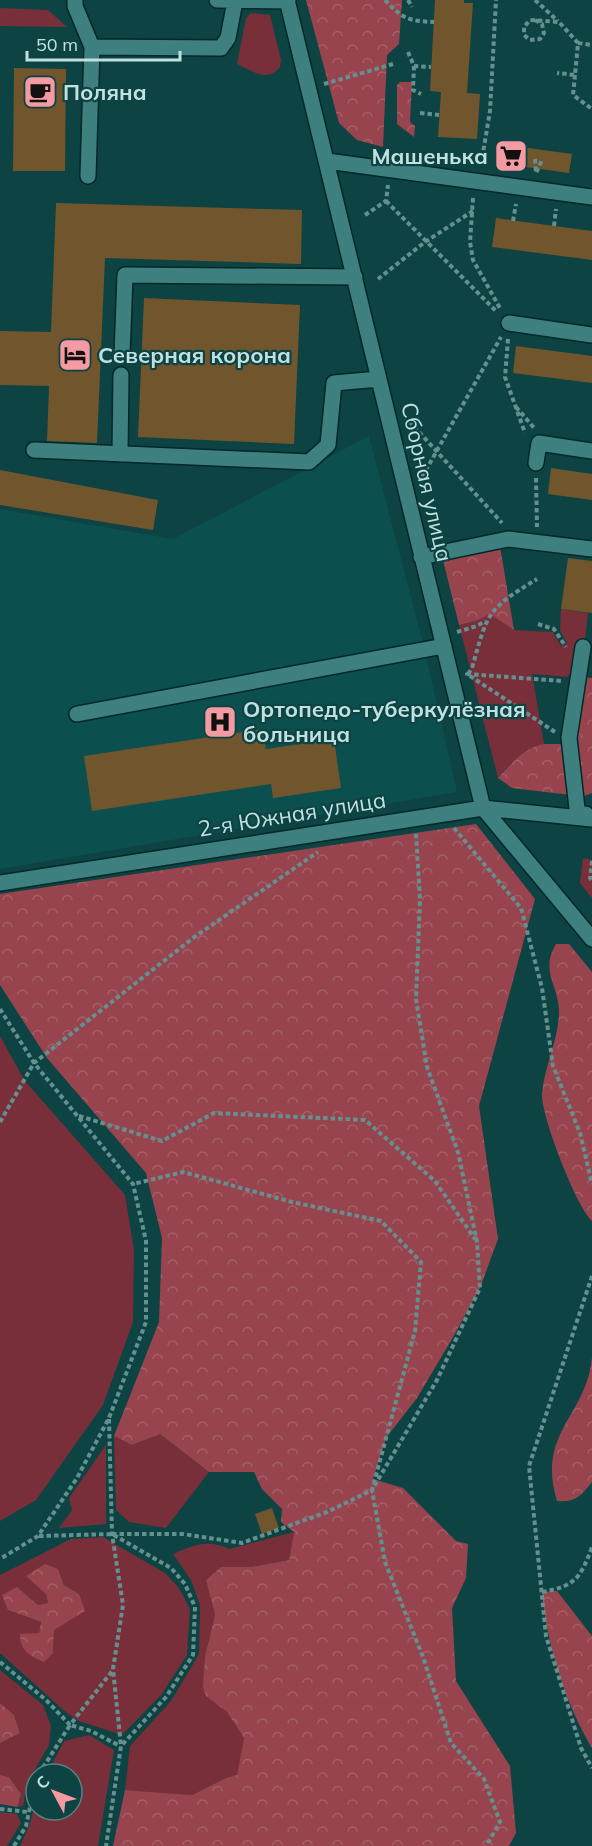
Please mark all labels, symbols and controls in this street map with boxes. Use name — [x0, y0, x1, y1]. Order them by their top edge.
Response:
scale bar — [27, 24, 180, 62]
text: 50 m — [36, 33, 78, 56]
cafe icon: Поляна — [22, 74, 58, 110]
place label: Поляна — [63, 78, 147, 106]
supermarket icon: Машенька — [493, 138, 529, 174]
place label: Машенька — [371, 142, 488, 170]
hotel icon: Северная корона — [57, 337, 93, 373]
place label: Северная корона — [98, 341, 291, 369]
street label: Сборная улица — [395, 400, 459, 564]
place label: Ортопедо-туберкулёзная больница — [243, 695, 526, 748]
hospital icon: Ортопедо-туберкулёзная больница — [202, 704, 238, 740]
street label: 2-я Южная улица — [196, 785, 388, 843]
north arrow — [24, 1762, 84, 1822]
text: С — [32, 1771, 54, 1793]

